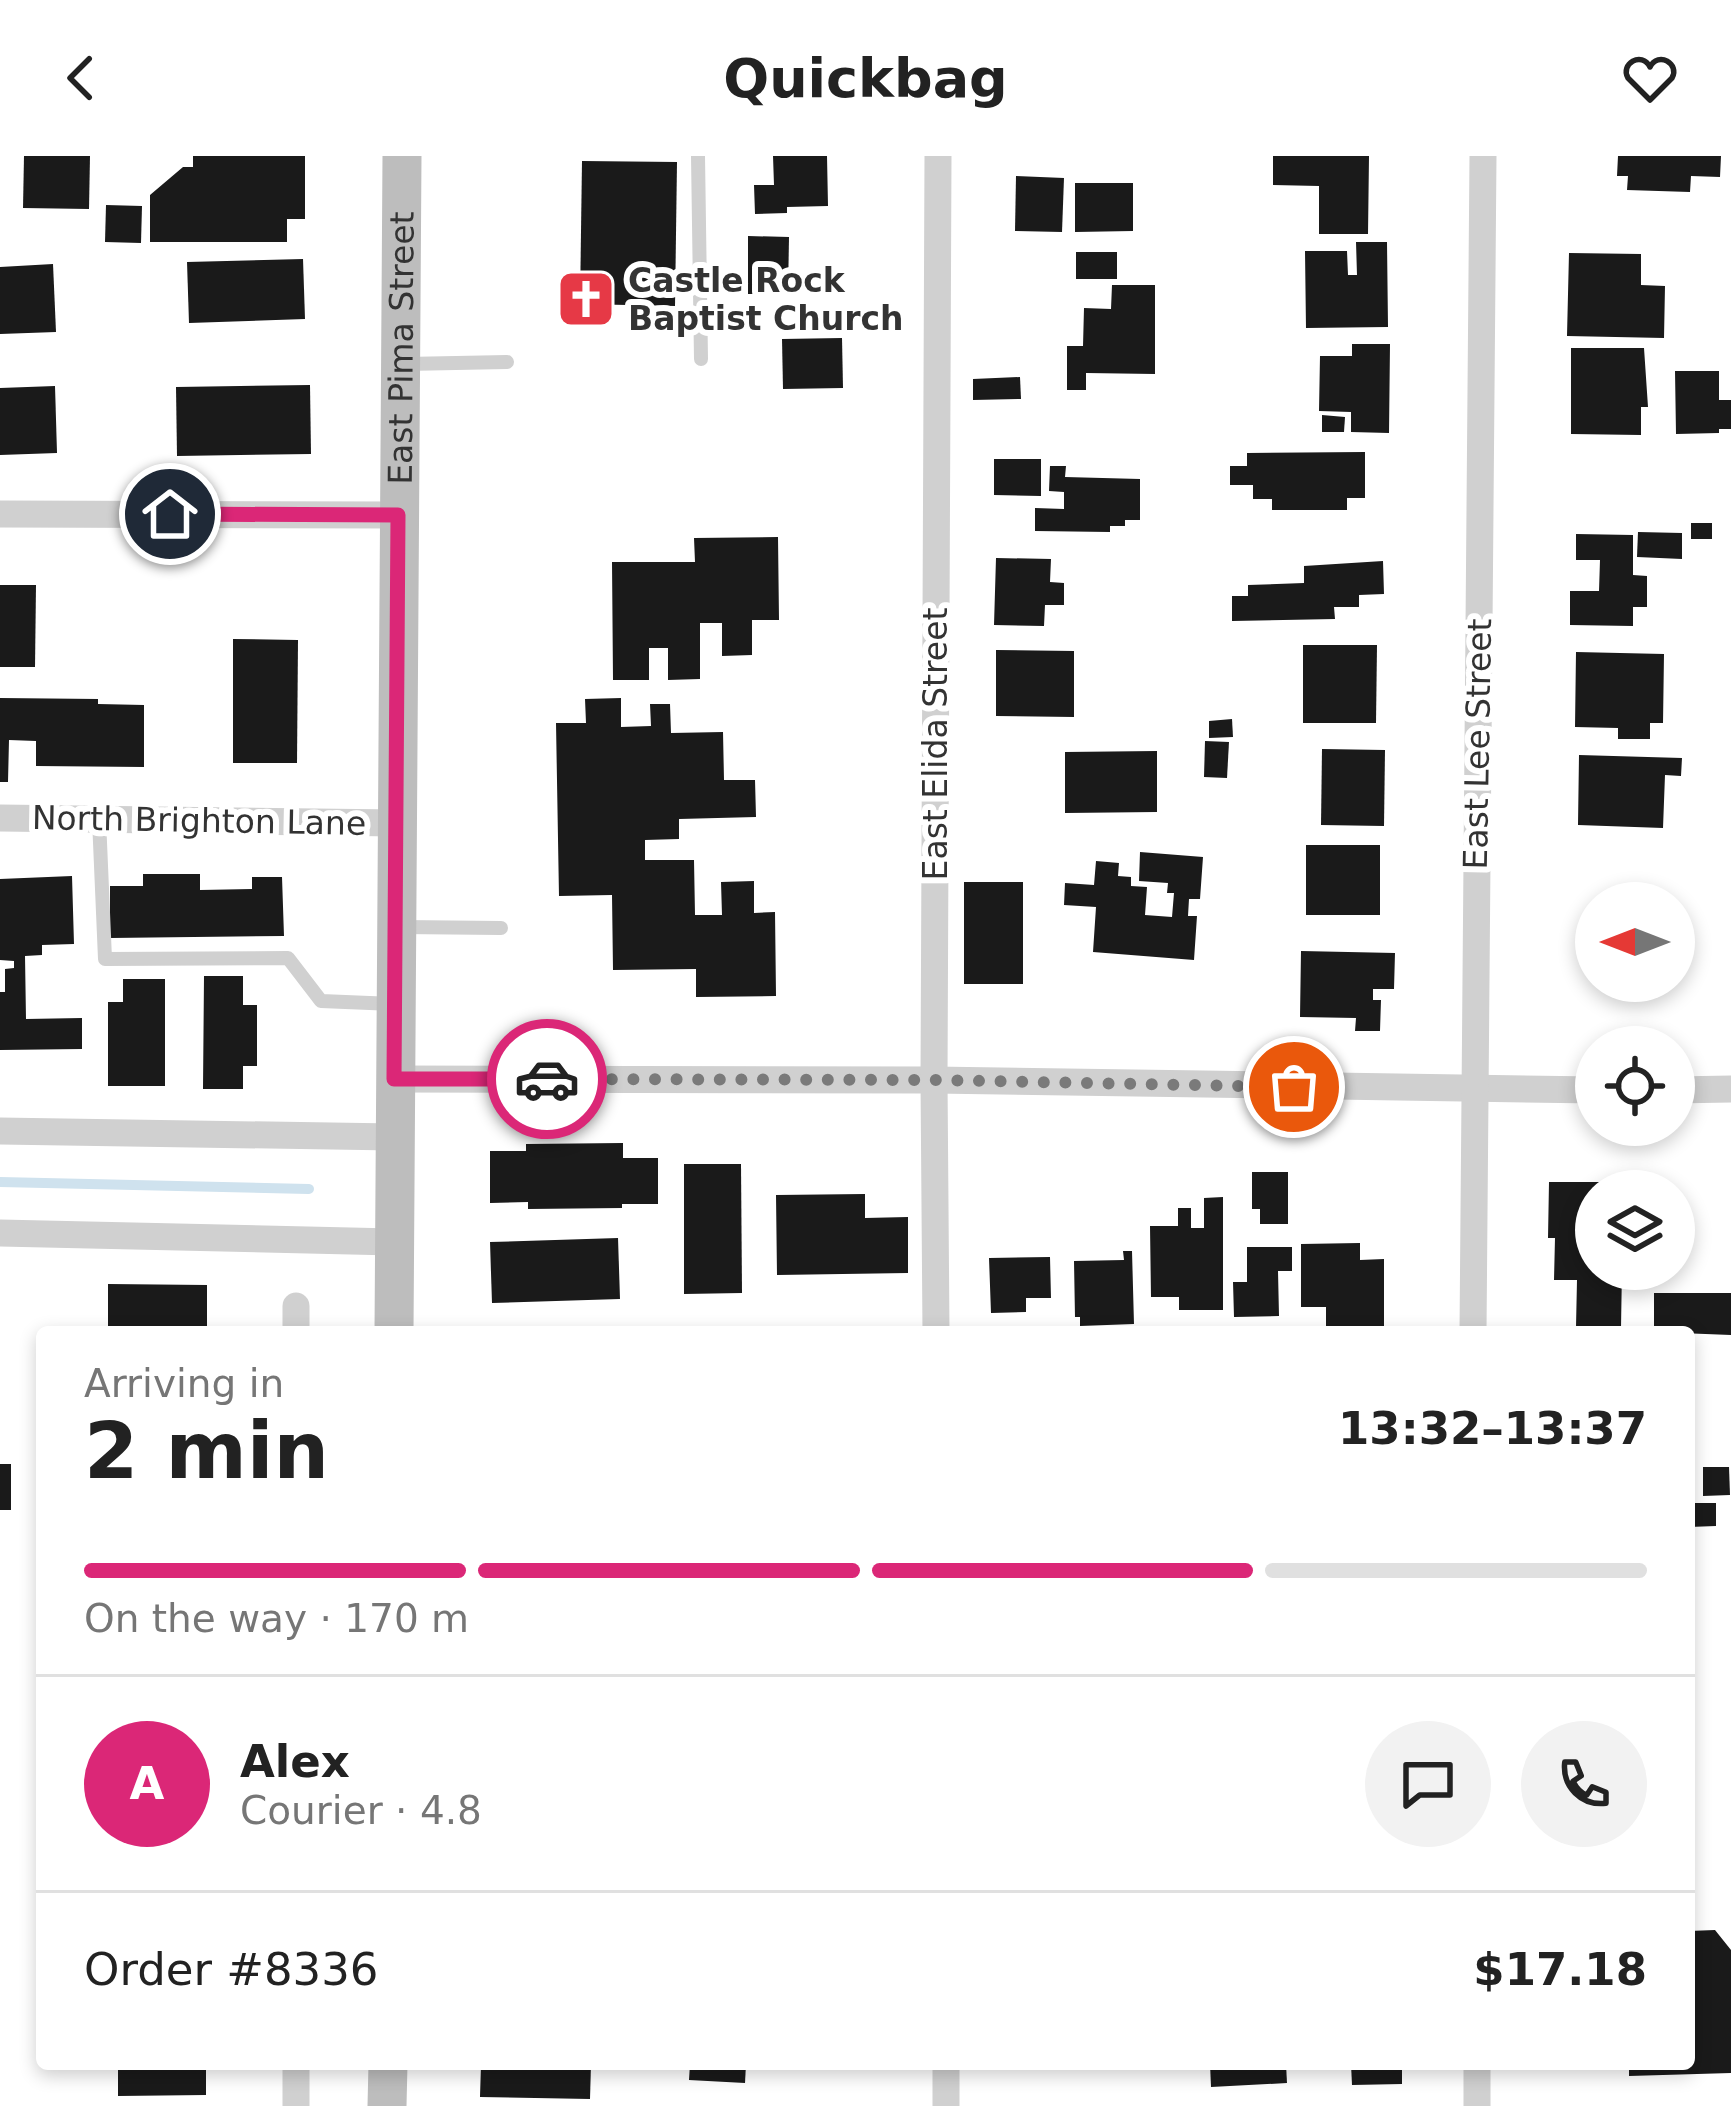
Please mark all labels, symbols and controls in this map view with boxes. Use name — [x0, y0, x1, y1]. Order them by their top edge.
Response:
icon: back — [48, 45, 114, 111]
icon: heart — [1617, 45, 1683, 111]
text: Quickbag — [723, 47, 1008, 110]
street label: East Pima Street — [381, 211, 422, 485]
place label: Castle Rock Baptist Church — [628, 261, 904, 338]
church icon: Castle Rock Baptist Church — [555, 268, 617, 330]
pin — [119, 463, 221, 565]
icon: home — [137, 481, 203, 547]
street label: East Elida Street — [916, 608, 955, 880]
street label: East Lee Street — [1456, 618, 1499, 870]
street label: North Brighton Lane — [31, 798, 367, 843]
north arrow — [1575, 882, 1695, 1002]
map controls — [1575, 882, 1695, 1290]
courier — [487, 1019, 607, 1139]
button: locate — [1575, 1026, 1695, 1146]
pin — [1243, 1036, 1345, 1138]
icon: car — [514, 1046, 580, 1112]
icon: bag — [1261, 1054, 1327, 1120]
button: layers — [1575, 1170, 1695, 1290]
text: Arriving in — [84, 1361, 284, 1406]
text: 13:32–13:37 — [1338, 1402, 1647, 1455]
text: 2 min — [84, 1406, 329, 1496]
text: On the way · 170 m — [84, 1596, 469, 1641]
button: chat — [1365, 1721, 1491, 1847]
button: phone — [1521, 1721, 1647, 1847]
text: Alex — [240, 1735, 350, 1788]
text: A — [130, 1757, 164, 1810]
text: Courier · 4.8 — [240, 1788, 482, 1833]
text: Order #8336 — [84, 1943, 378, 1996]
text: $17.18 — [1473, 1943, 1647, 1996]

